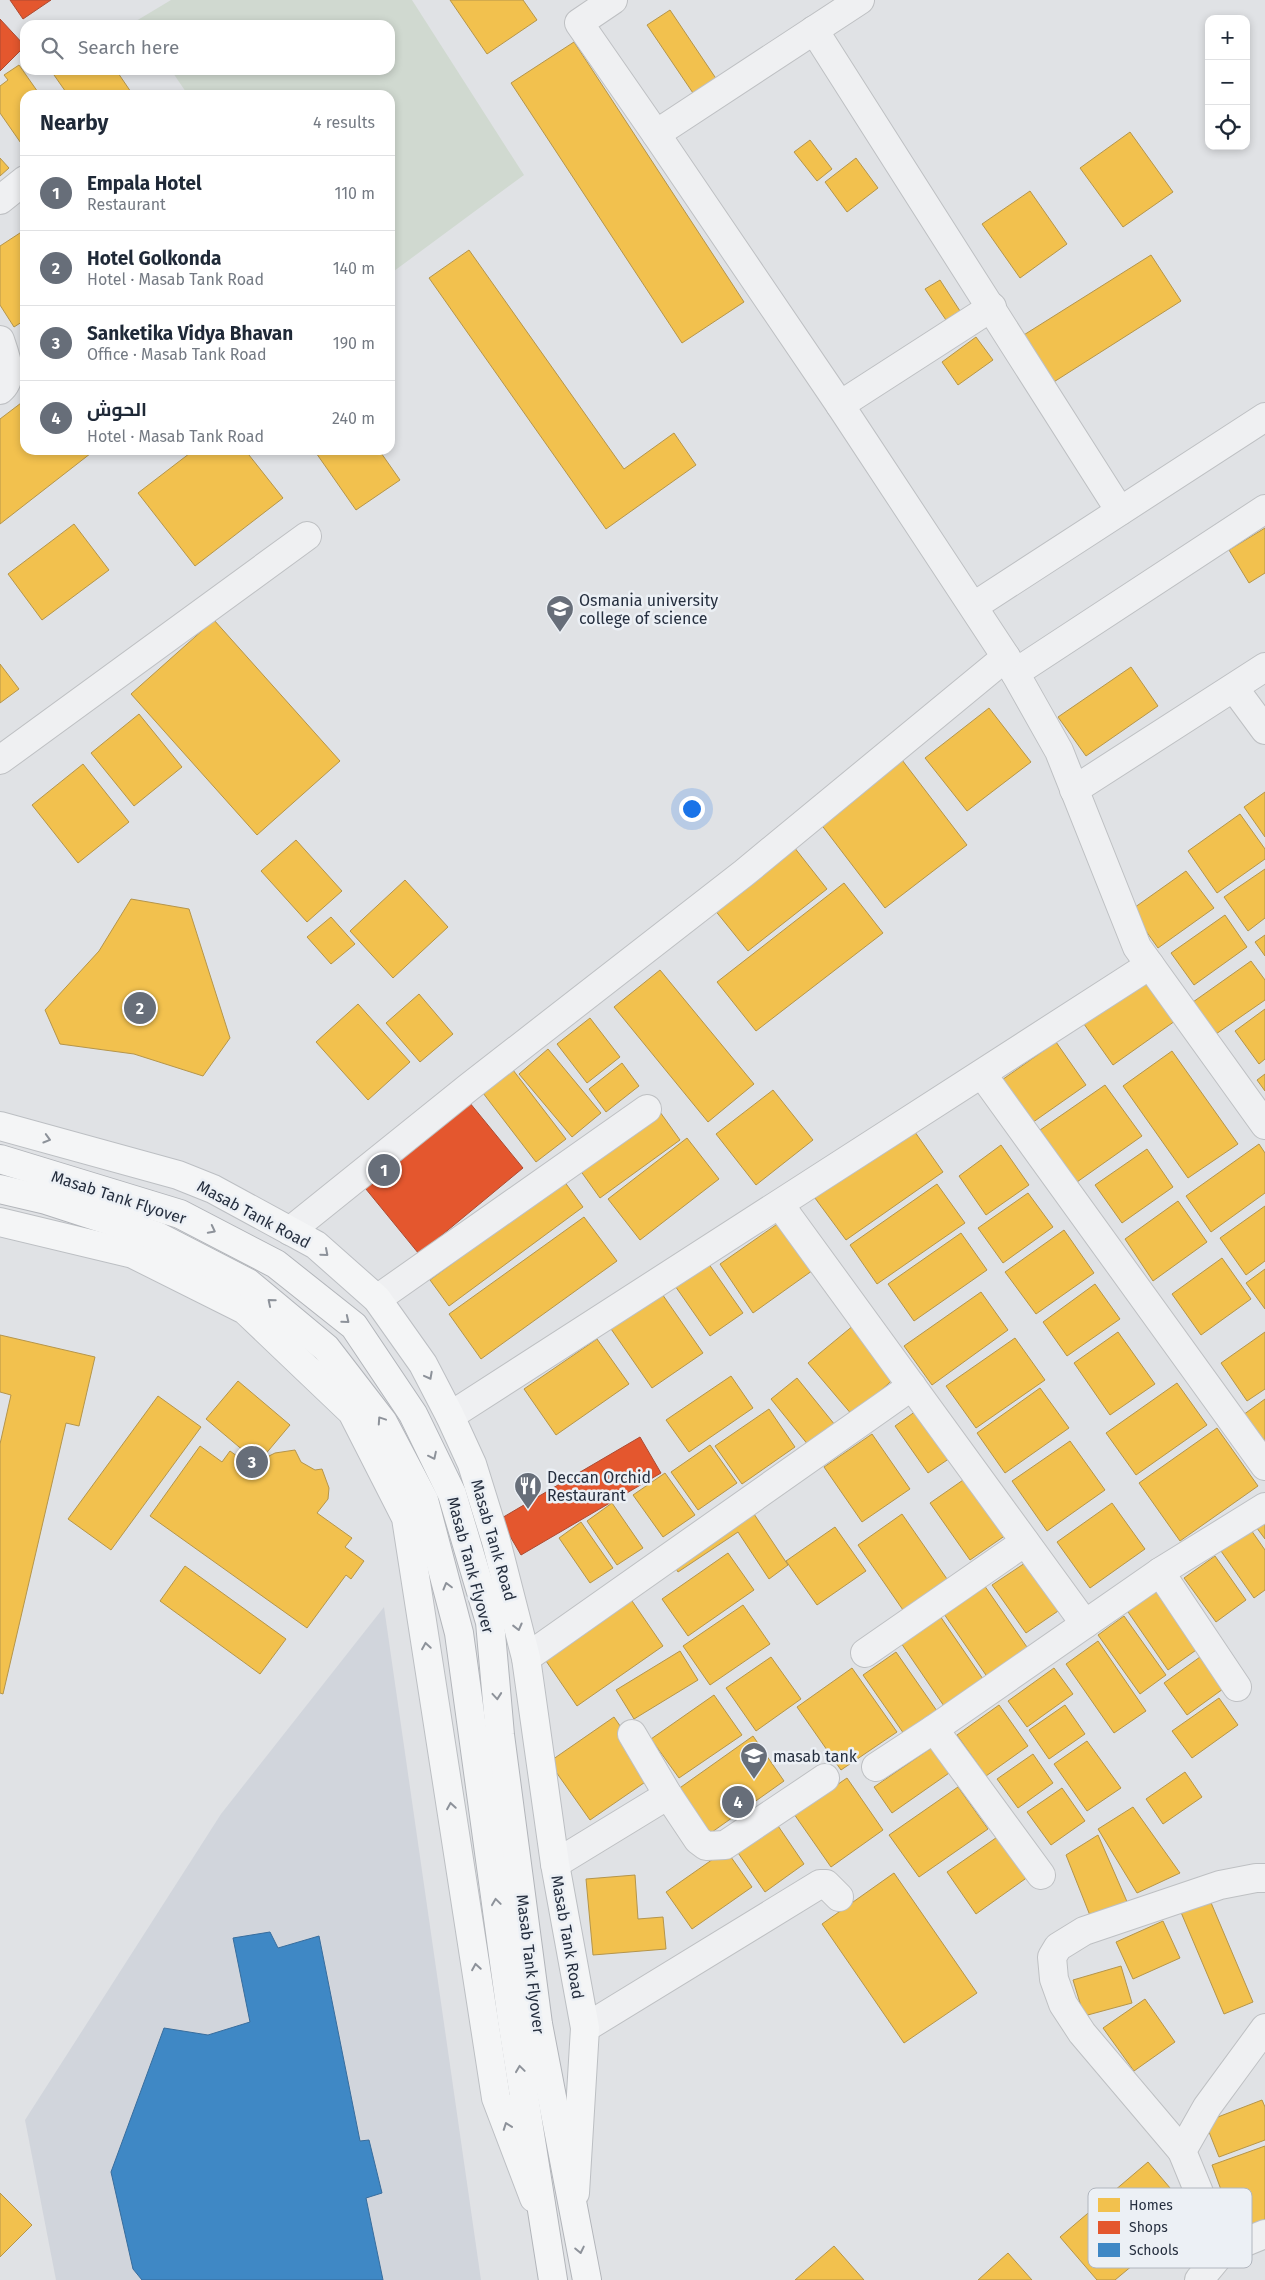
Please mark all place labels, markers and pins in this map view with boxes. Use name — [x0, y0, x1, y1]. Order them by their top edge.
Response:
place label: Osmania university college of science — [579, 591, 718, 628]
school or university icon: Osmania university college of science — [545, 594, 575, 633]
pin: 2 — [124, 989, 156, 1027]
pin: 1 — [368, 1151, 400, 1189]
pin: 3 — [236, 1443, 268, 1481]
place label: Deccan Orchid Restaurant — [547, 1468, 651, 1505]
restaurant icon: Deccan Orchid Restaurant — [513, 1471, 543, 1510]
school or university icon: masab tank — [739, 1741, 769, 1780]
place label: masab tank — [773, 1747, 858, 1766]
pin: 4 — [722, 1783, 754, 1821]

